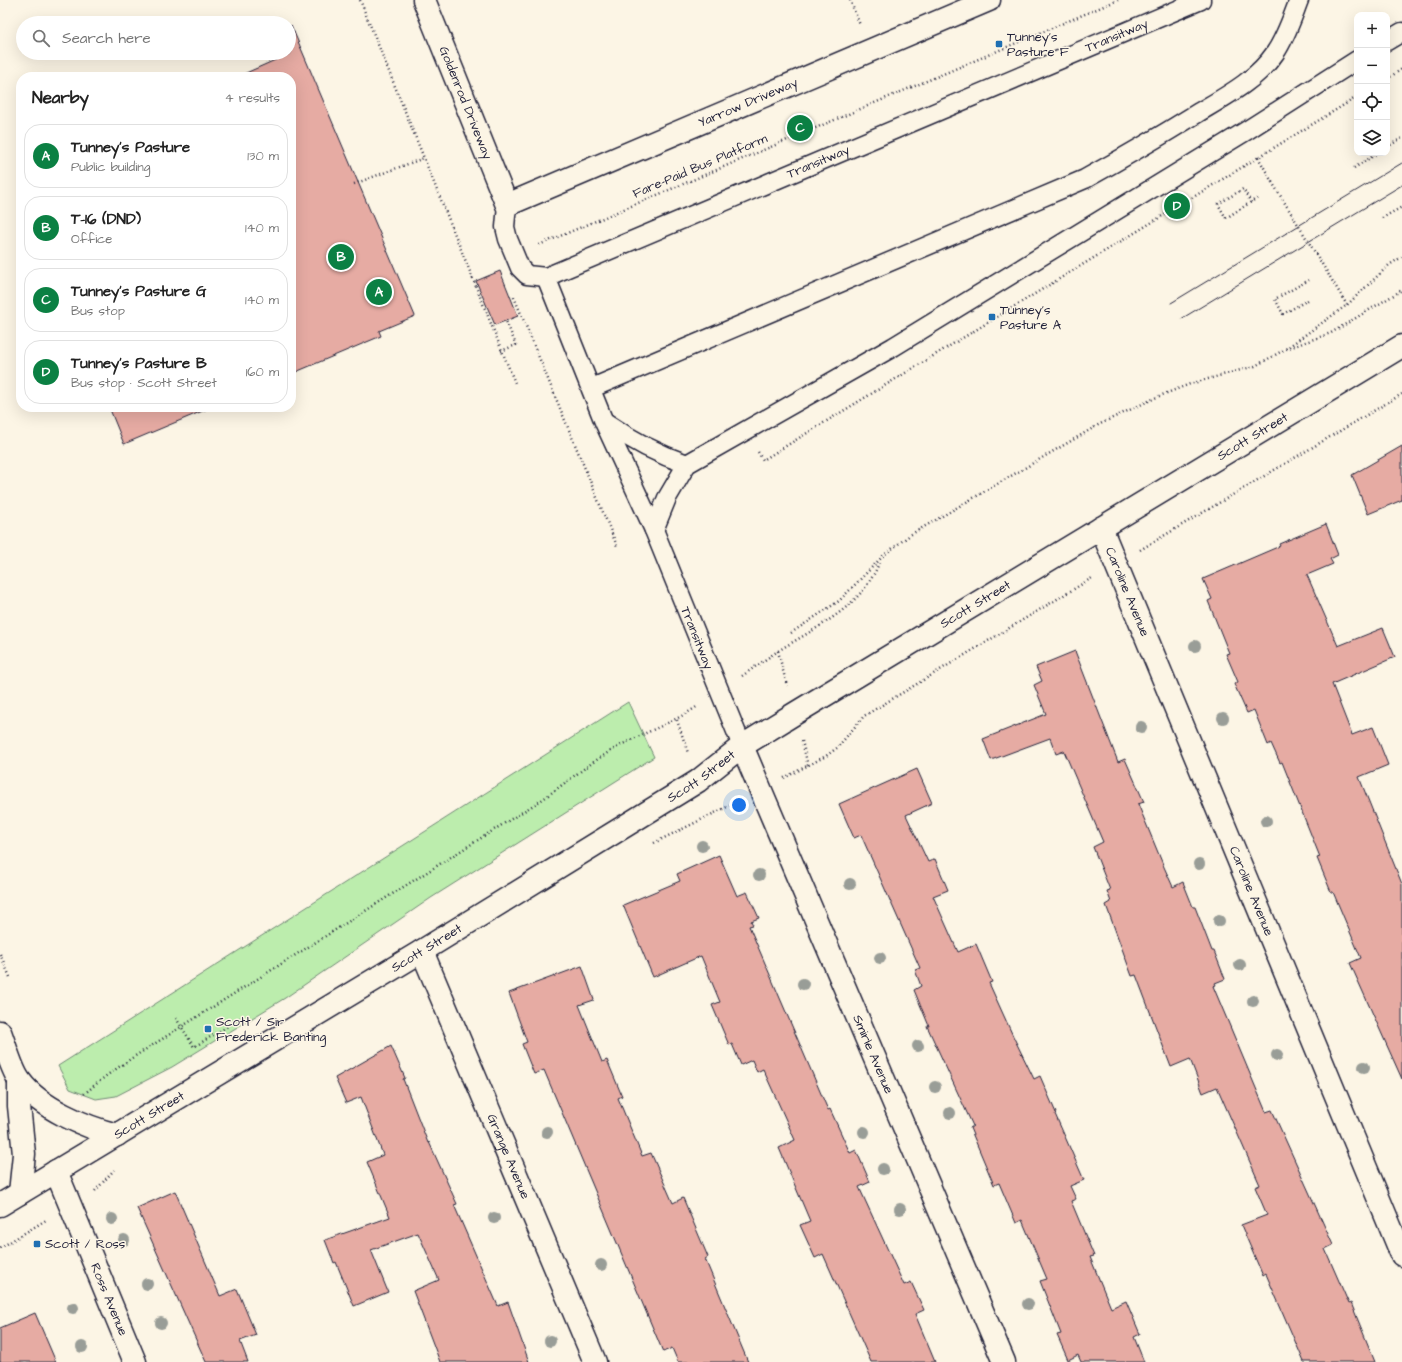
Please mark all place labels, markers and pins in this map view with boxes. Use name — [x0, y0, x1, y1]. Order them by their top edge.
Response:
place label: Tunney's Pasture F — [1007, 28, 1069, 61]
marker: Tunney's Pasture F — [994, 39, 1004, 49]
pin: C — [787, 113, 813, 143]
pin: D — [1164, 191, 1190, 221]
pin: B — [328, 242, 354, 272]
pin: A — [366, 277, 392, 307]
place label: Tunney's Pasture A — [1000, 301, 1062, 334]
marker: Tunney's Pasture A — [987, 312, 997, 322]
place label: Scott / Sir Frederick Banting — [216, 1013, 327, 1047]
marker: Scott / Sir Frederick Banting — [203, 1024, 213, 1034]
place label: Scott / Ross — [45, 1235, 126, 1253]
marker: Scott / Ross — [32, 1239, 42, 1249]

